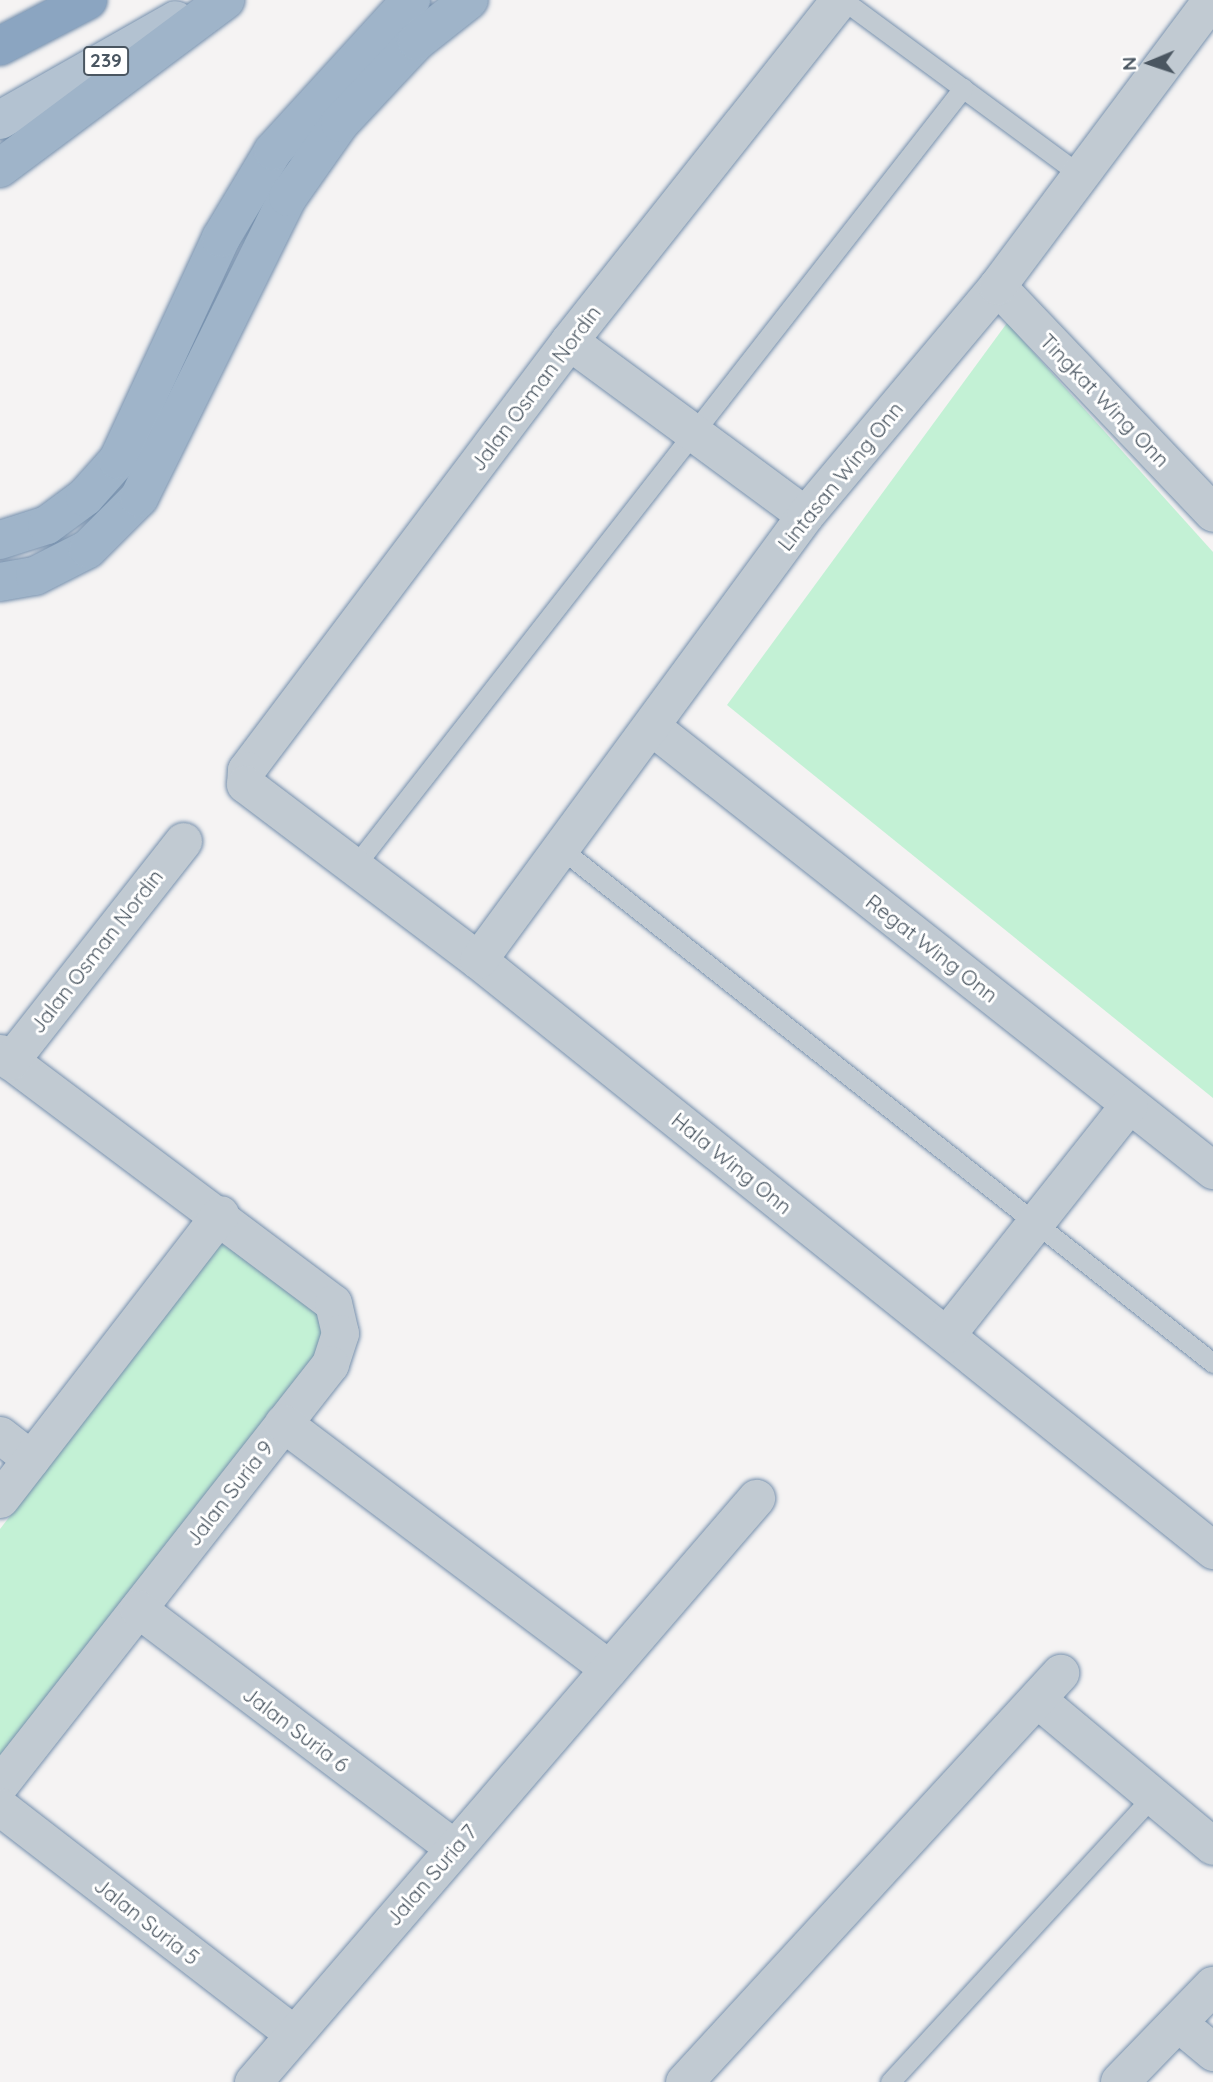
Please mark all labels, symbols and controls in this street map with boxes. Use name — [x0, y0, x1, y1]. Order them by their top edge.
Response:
north arrow — [1115, 28, 1185, 98]
road number: 239 — [82, 45, 130, 76]
text: N — [1117, 56, 1141, 71]
street label: Jalan Osman Nordin — [465, 300, 605, 476]
street label: Tingkat Wing Onn — [1035, 328, 1175, 472]
street label: Lintasan Wing Onn — [772, 396, 908, 556]
street label: Jalan Osman Nordin — [24, 864, 168, 1038]
street label: Regat Wing Onn — [861, 889, 1003, 1007]
street label: Hala Wing Onn — [667, 1107, 797, 1219]
street label: Jalan Suria 9 — [180, 1435, 278, 1551]
street label: Jalan Suria 6 — [238, 1681, 354, 1777]
street label: Jalan Suria 7 — [380, 1819, 482, 1931]
street label: Jalan Suria 5 — [89, 1872, 205, 1970]

